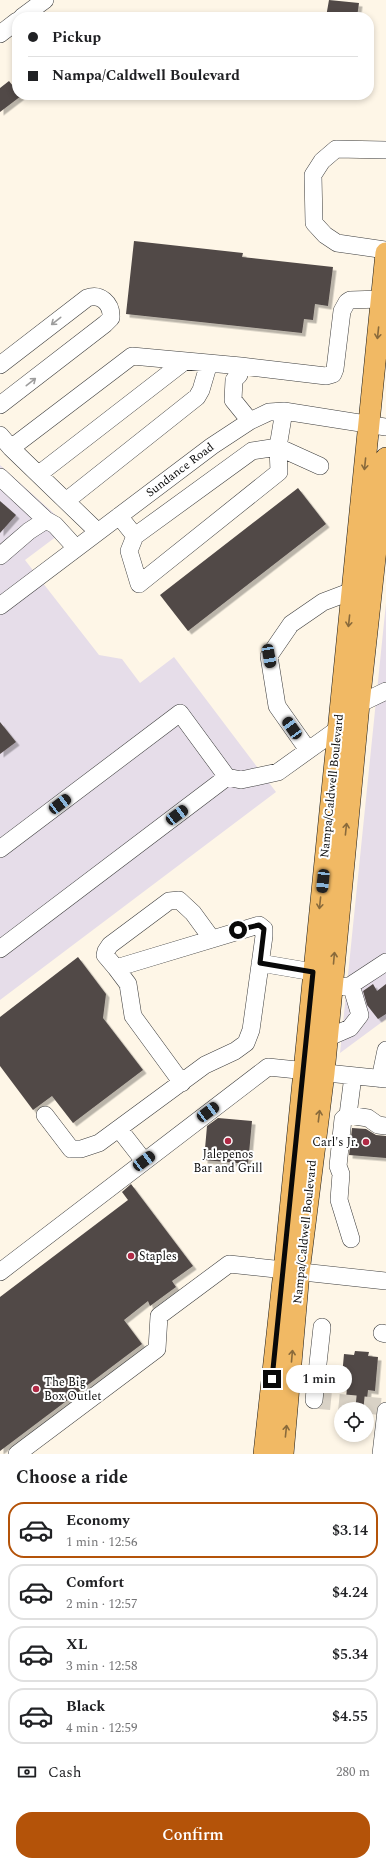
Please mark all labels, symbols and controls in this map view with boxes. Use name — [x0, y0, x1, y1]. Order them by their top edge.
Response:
text: Pickup — [52, 26, 101, 49]
text: Nampa/Caldwell Boulevard — [52, 64, 240, 87]
one-way arrow — [51, 317, 62, 326]
one-way arrow — [374, 326, 382, 339]
one-way arrow — [25, 377, 36, 386]
street label: Sundance Road — [142, 438, 218, 502]
one-way arrow — [361, 457, 368, 470]
one-way arrow — [345, 614, 352, 627]
car — [261, 643, 277, 669]
street label: Nampa/Caldwell Boulevard — [315, 713, 349, 859]
car — [280, 715, 304, 741]
car — [47, 792, 73, 816]
car — [164, 803, 190, 827]
one-way arrow — [343, 823, 350, 836]
car — [316, 868, 330, 894]
one-way arrow — [317, 896, 324, 909]
route start — [229, 921, 247, 939]
one-way arrow — [331, 952, 338, 965]
car — [195, 1100, 221, 1124]
one-way arrow — [315, 1109, 323, 1122]
place label: Carl's Jr. — [312, 1133, 358, 1152]
marker: Jalepenos Bar and Grill — [223, 1136, 233, 1146]
marker: Carl's Jr. — [361, 1137, 371, 1147]
place label: Jalepenos Bar and Grill — [194, 1145, 262, 1178]
car — [131, 1149, 157, 1173]
street label: Nampa/Caldwell Boulevard — [288, 1159, 322, 1305]
place label: Staples — [139, 1247, 177, 1266]
marker: Staples — [126, 1251, 136, 1261]
one-way arrow — [289, 1350, 296, 1363]
callout: 1 min — [286, 1365, 352, 1393]
text: 1 min — [302, 1369, 336, 1389]
route end — [263, 1370, 281, 1388]
place label: The Big Box Outlet — [44, 1373, 102, 1406]
marker: The Big Box Outlet — [31, 1384, 41, 1394]
map controls — [334, 1402, 374, 1442]
button: locate — [334, 1402, 374, 1442]
one-way arrow — [282, 1425, 289, 1438]
text: Choose a ride — [16, 1464, 128, 1491]
text: Economy — [66, 1509, 130, 1532]
icon: car — [18, 1512, 54, 1548]
text: $3.14 — [332, 1519, 368, 1542]
text: 1 min · 12:56 — [66, 1532, 138, 1552]
text: Comfort — [66, 1571, 124, 1594]
icon: car — [18, 1574, 54, 1610]
text: $4.24 — [332, 1581, 368, 1604]
text: 2 min · 12:57 — [66, 1594, 138, 1614]
text: XL — [66, 1633, 87, 1656]
icon: car — [18, 1636, 54, 1672]
text: $5.34 — [332, 1643, 368, 1666]
text: 3 min · 12:58 — [66, 1656, 138, 1676]
text: Black — [66, 1695, 105, 1718]
icon: car — [18, 1698, 54, 1734]
text: $4.55 — [332, 1705, 368, 1728]
text: 4 min · 12:59 — [66, 1718, 138, 1738]
icon: cash — [16, 1761, 38, 1783]
text: Cash — [48, 1761, 81, 1784]
text: 280 m — [336, 1762, 370, 1782]
button: Confirm — [16, 1812, 370, 1858]

